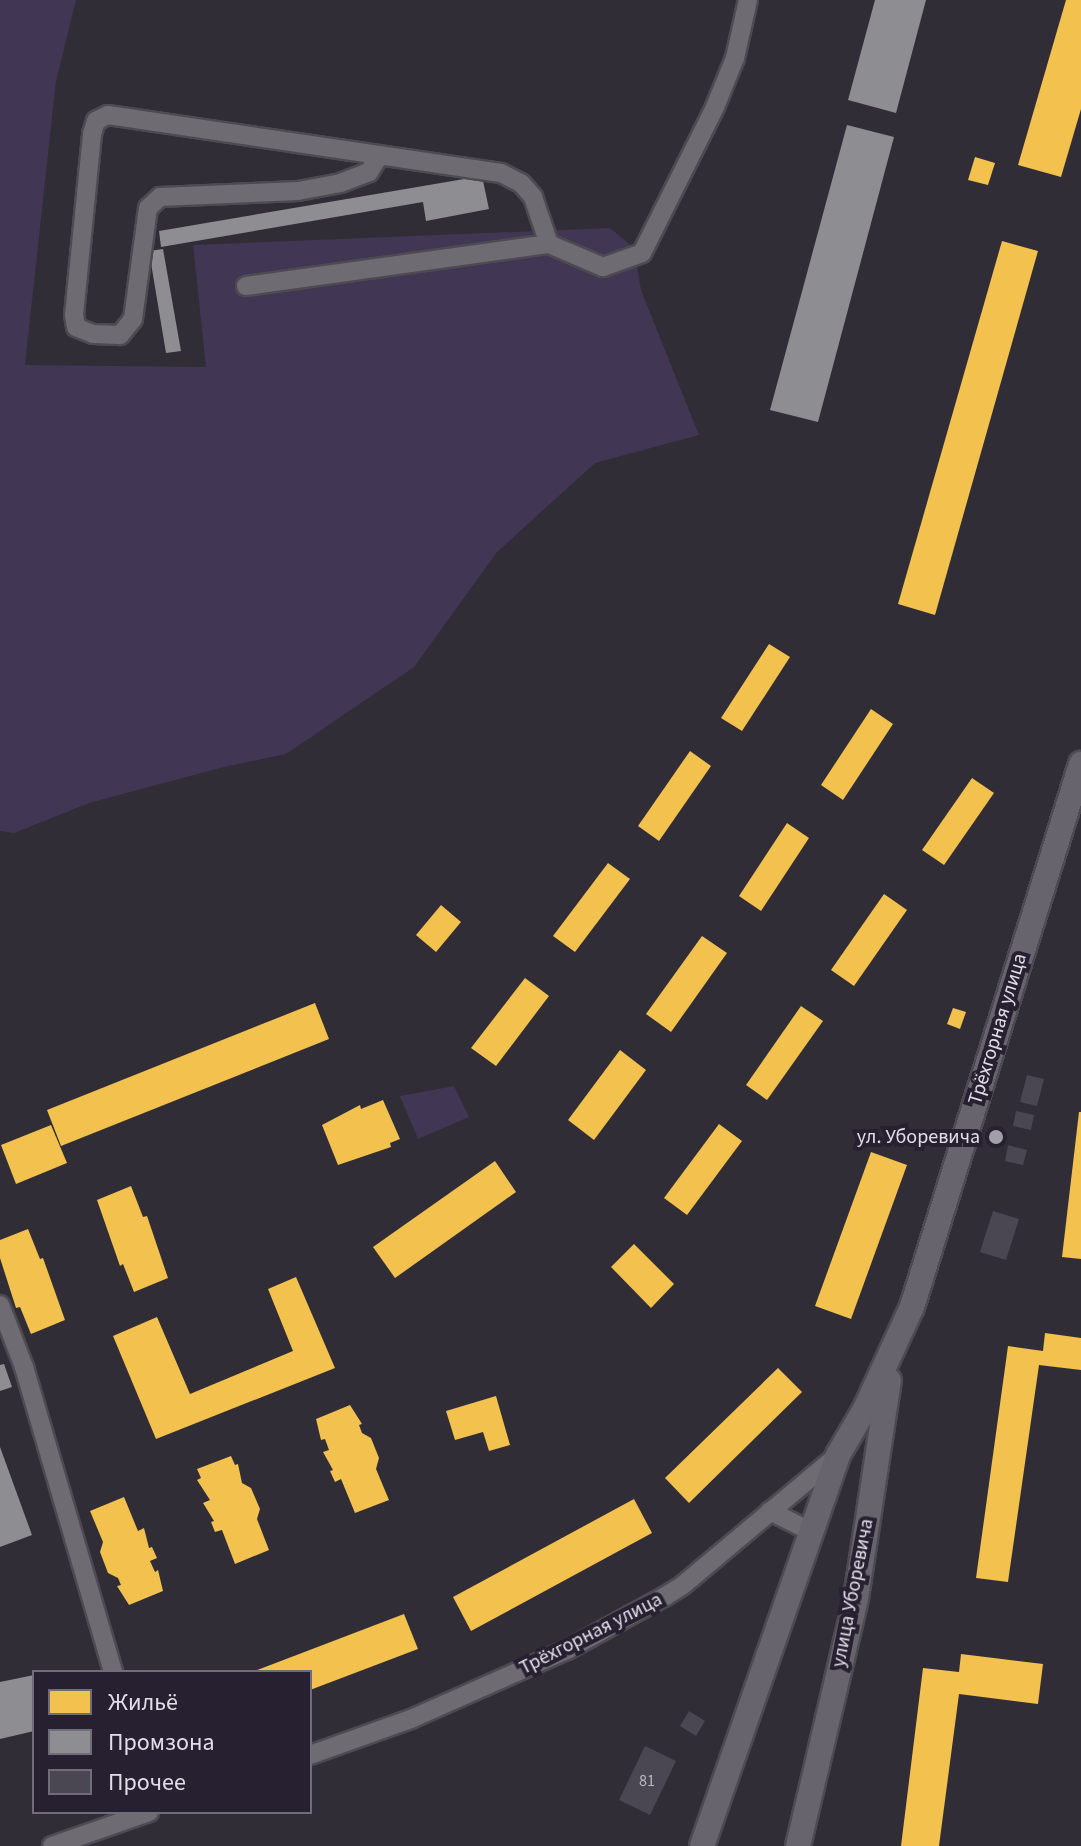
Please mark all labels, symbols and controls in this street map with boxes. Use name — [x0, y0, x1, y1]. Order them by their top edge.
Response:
street label: Трёхгорная улица — [964, 950, 1032, 1108]
place label: ул. Уборевича — [857, 1125, 980, 1149]
marker: ул. Уборевича — [987, 1128, 1005, 1146]
street label: улица Уборевича — [827, 1517, 879, 1669]
street label: Трёхгорная улица — [516, 1588, 666, 1680]
legend — [32, 1670, 312, 1814]
text: Жильё — [108, 1685, 178, 1720]
text: Промзона — [108, 1725, 215, 1760]
text: Прочее — [108, 1765, 186, 1800]
house number: 81 — [639, 1771, 655, 1791]

